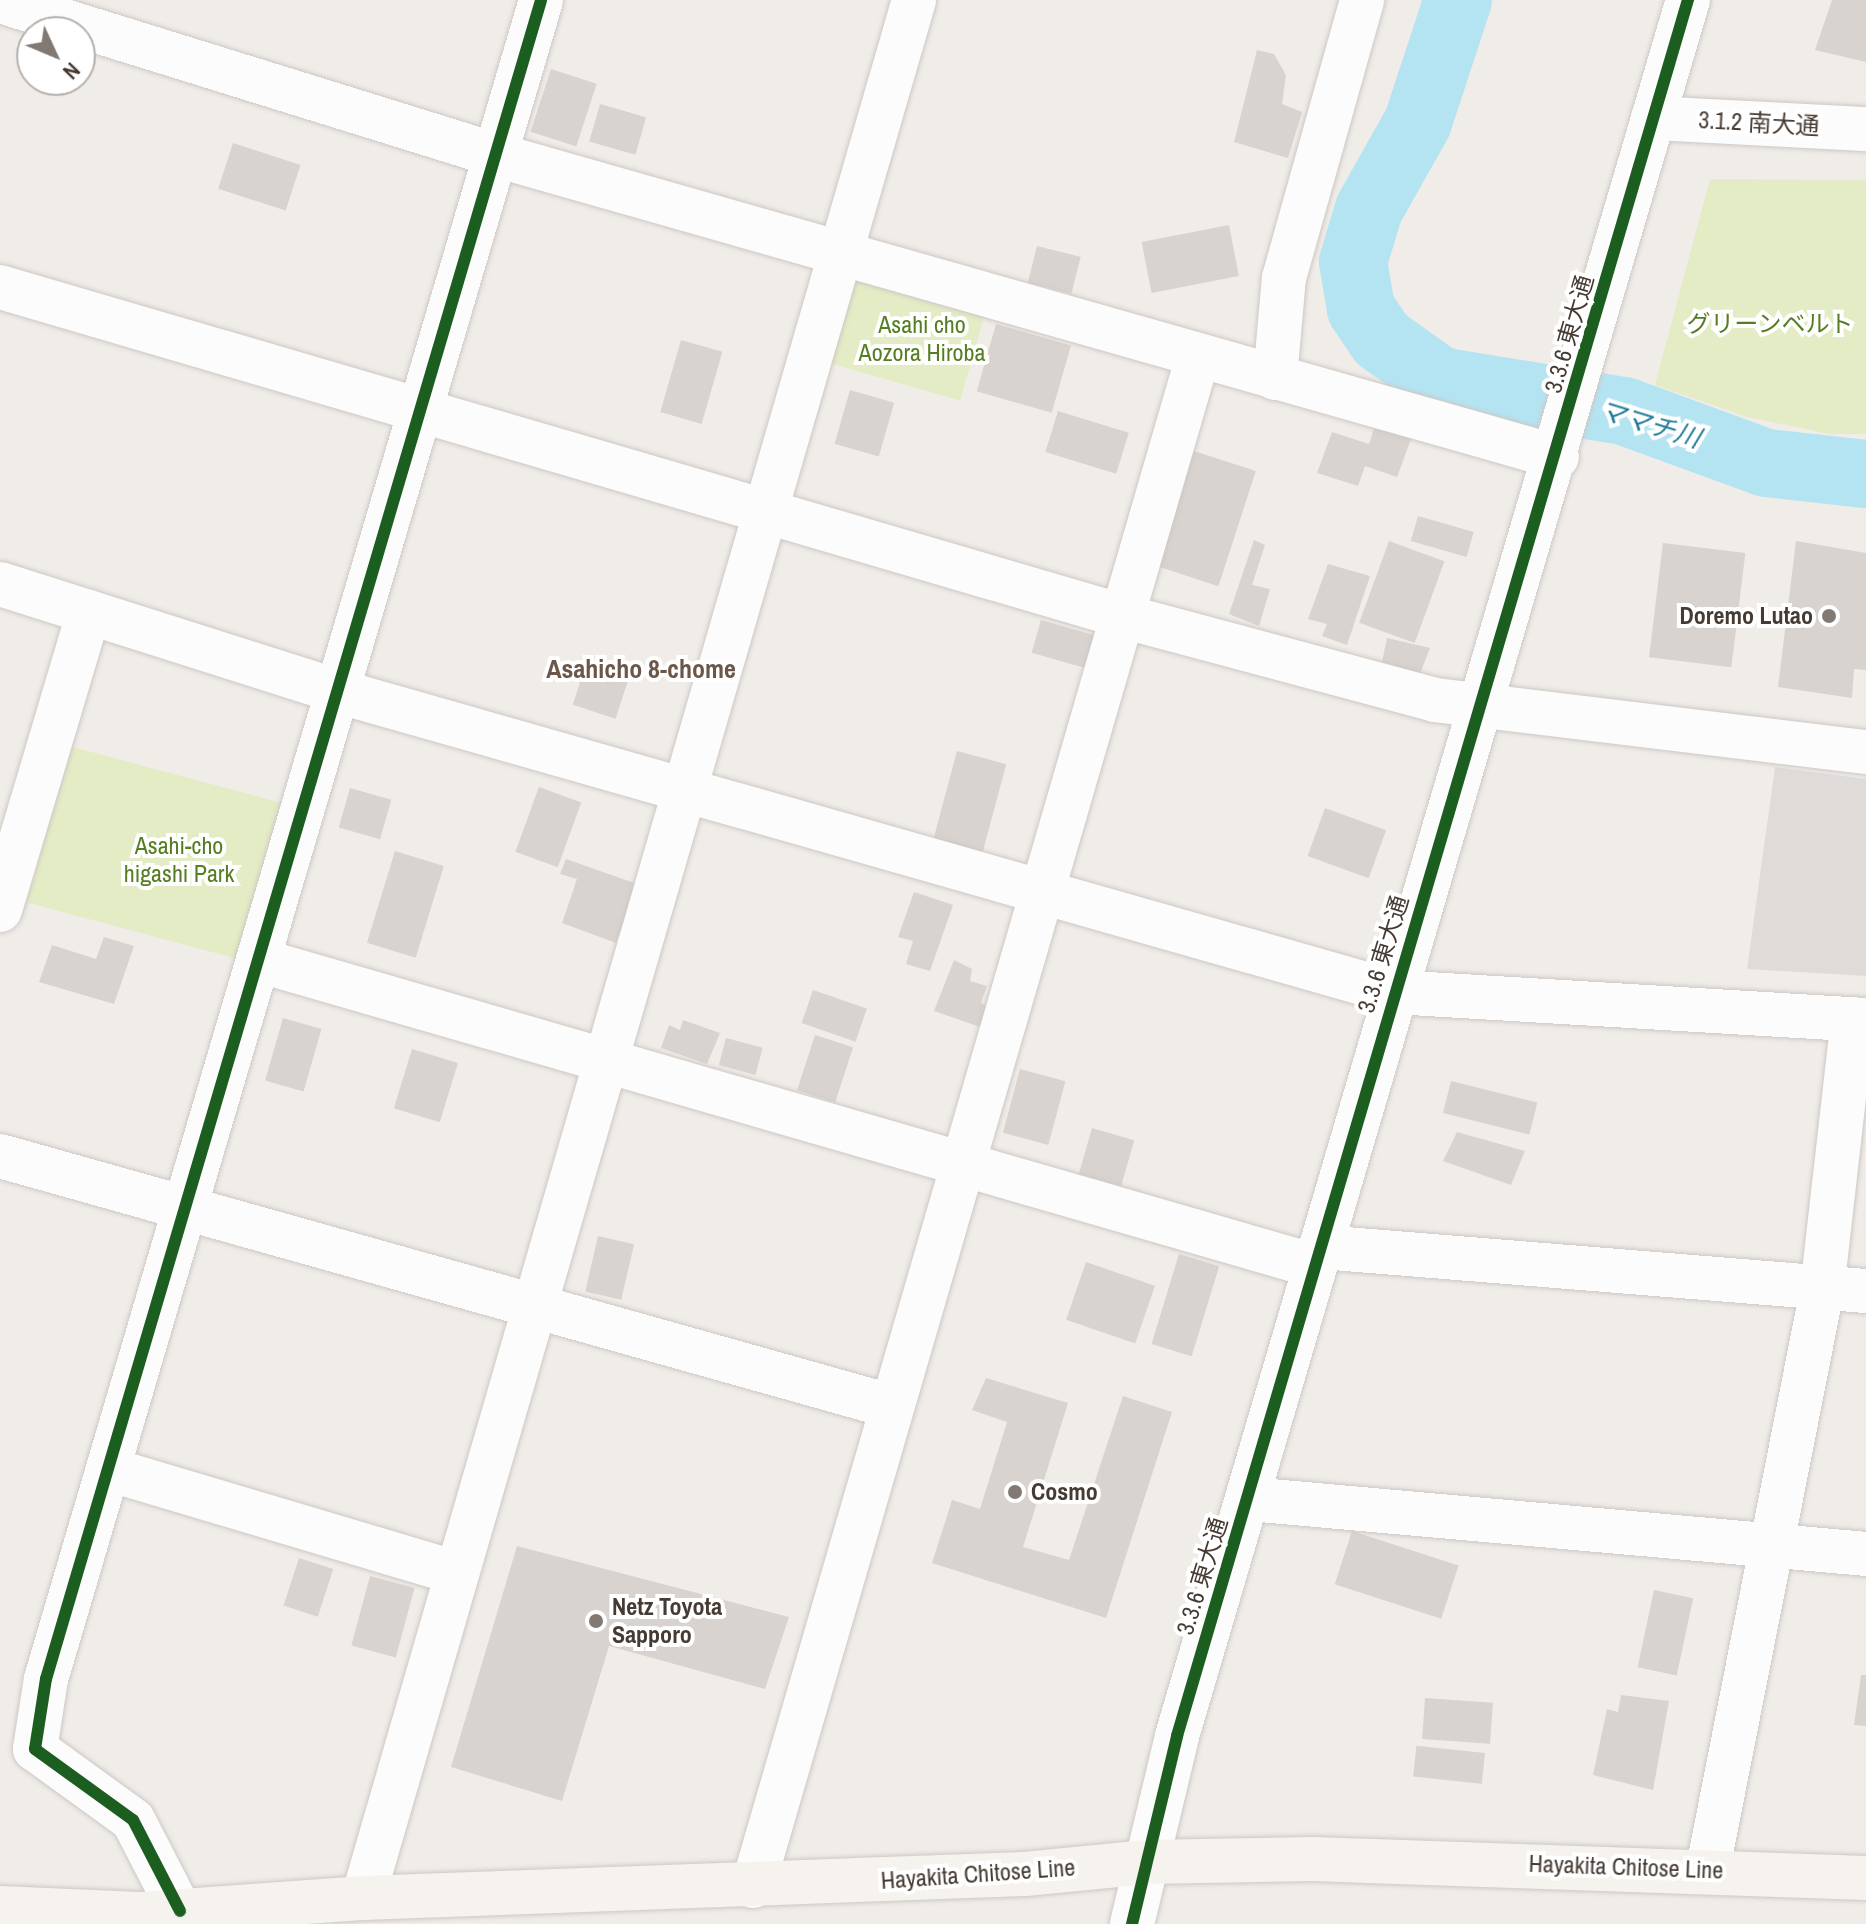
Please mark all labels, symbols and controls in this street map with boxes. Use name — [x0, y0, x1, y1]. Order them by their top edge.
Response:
north arrow — [16, 16, 96, 96]
text: N — [57, 56, 87, 86]
street label: 3.1.2 南大通 — [1698, 105, 1820, 141]
street label: 3.3.6 東大通 — [1538, 272, 1600, 396]
park label: グリーンベルト — [1686, 310, 1854, 338]
park label: Asahi cho Aozora Hiroba — [859, 311, 985, 367]
water label: ママチ川 — [1596, 394, 1704, 454]
place label: Doremo Lutao — [1680, 602, 1813, 630]
marker: Doremo Lutao — [1820, 607, 1838, 625]
district label: Asahicho 8-chome — [546, 653, 736, 685]
park label: Asahi-cho higashi Park — [124, 832, 234, 888]
street label: 3.3.6 東大通 — [1352, 892, 1414, 1016]
place label: Cosmo — [1031, 1478, 1098, 1506]
marker: Cosmo — [1006, 1483, 1024, 1501]
street label: 3.3.6 東大通 — [1171, 1514, 1233, 1638]
place label: Netz Toyota Sapporo — [612, 1593, 722, 1649]
marker: Netz Toyota Sapporo — [587, 1612, 605, 1630]
street label: Hayakita Chitose Line — [1528, 1849, 1724, 1885]
street label: Hayakita Chitose Line — [880, 1853, 1076, 1895]

